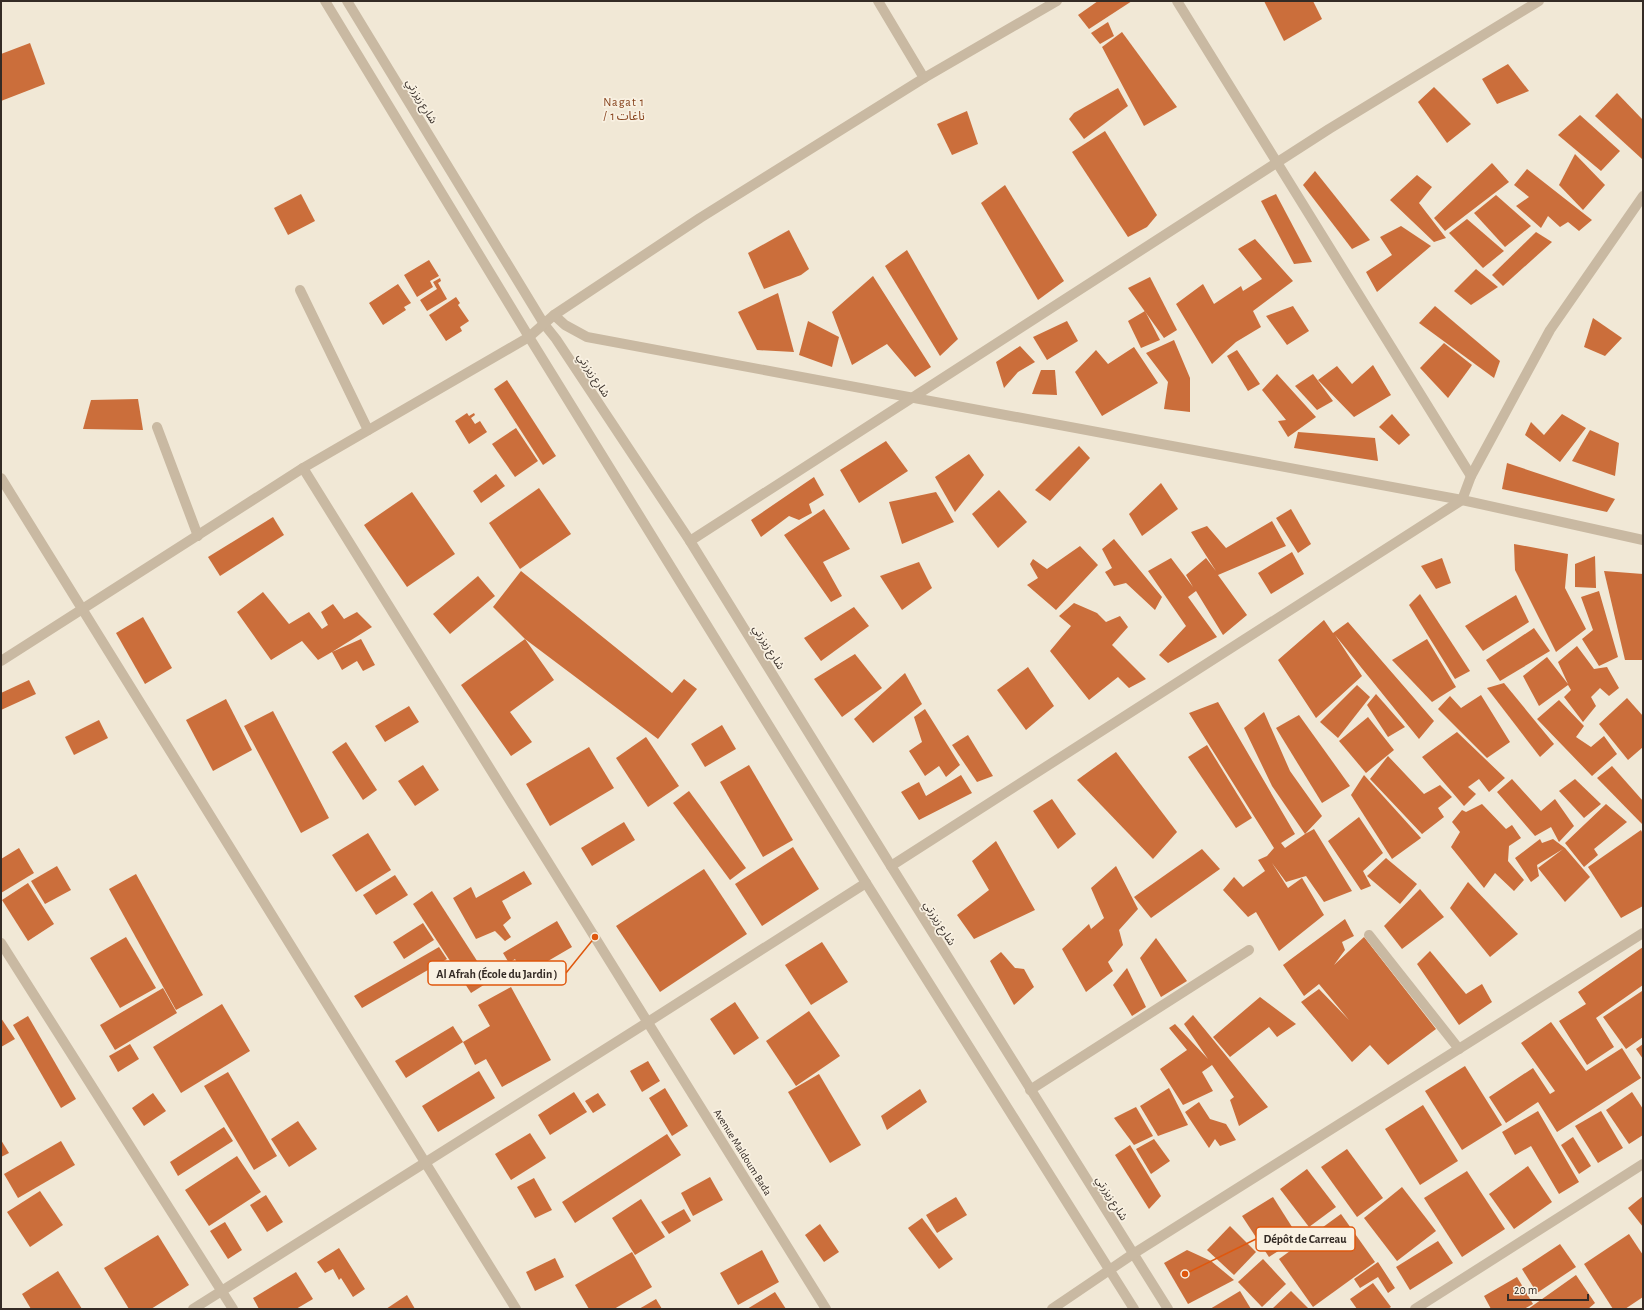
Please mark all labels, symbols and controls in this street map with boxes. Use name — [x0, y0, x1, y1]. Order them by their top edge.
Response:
street label: شارع زيزرتي — [401, 77, 439, 128]
district label: Nagat 1 / ناغات 1 — [603, 96, 645, 122]
street label: شارع زيزرتي — [572, 351, 612, 401]
street label: شارع زيزرتي — [748, 623, 787, 673]
street label: شارع زيزرتي — [919, 899, 958, 949]
callout: Al Afrah (École du Jardin ) — [428, 961, 566, 985]
text: Al Afrah (École du Jardin ) — [436, 966, 558, 981]
street label: Avenue Maldoum Bada — [712, 1107, 774, 1197]
street label: شارع زيزرتي — [1091, 1174, 1130, 1224]
callout: Dépôt de Carreau — [1256, 1227, 1355, 1251]
text: Dépôt de Carreau — [1263, 1233, 1347, 1245]
scale bar — [1508, 1276, 1588, 1302]
text: 20 m — [1514, 1284, 1537, 1296]

